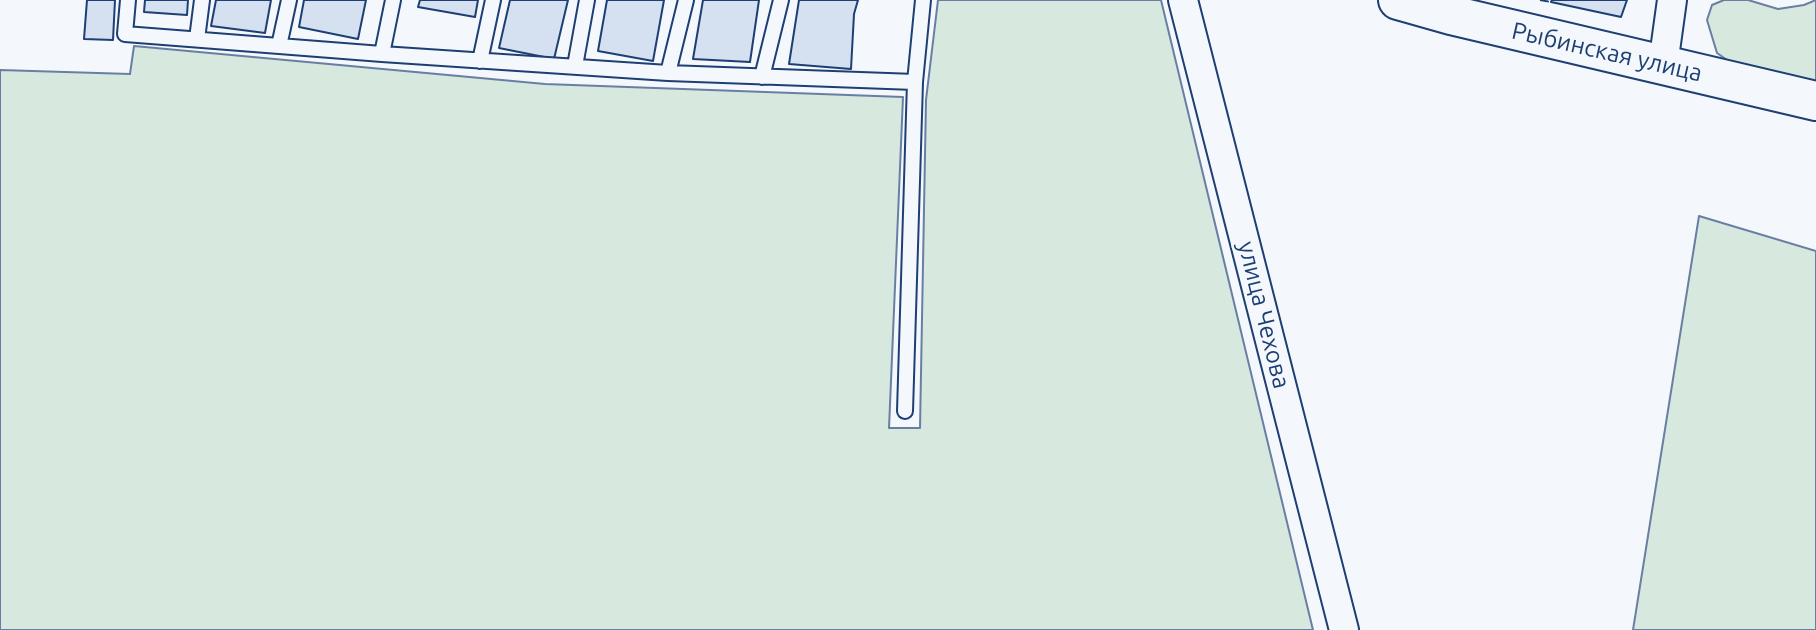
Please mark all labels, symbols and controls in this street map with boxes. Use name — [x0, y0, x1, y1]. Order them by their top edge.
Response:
street label: Рыбинская улица — [1509, 16, 1705, 88]
street label: улица Чехова — [1232, 238, 1296, 392]

